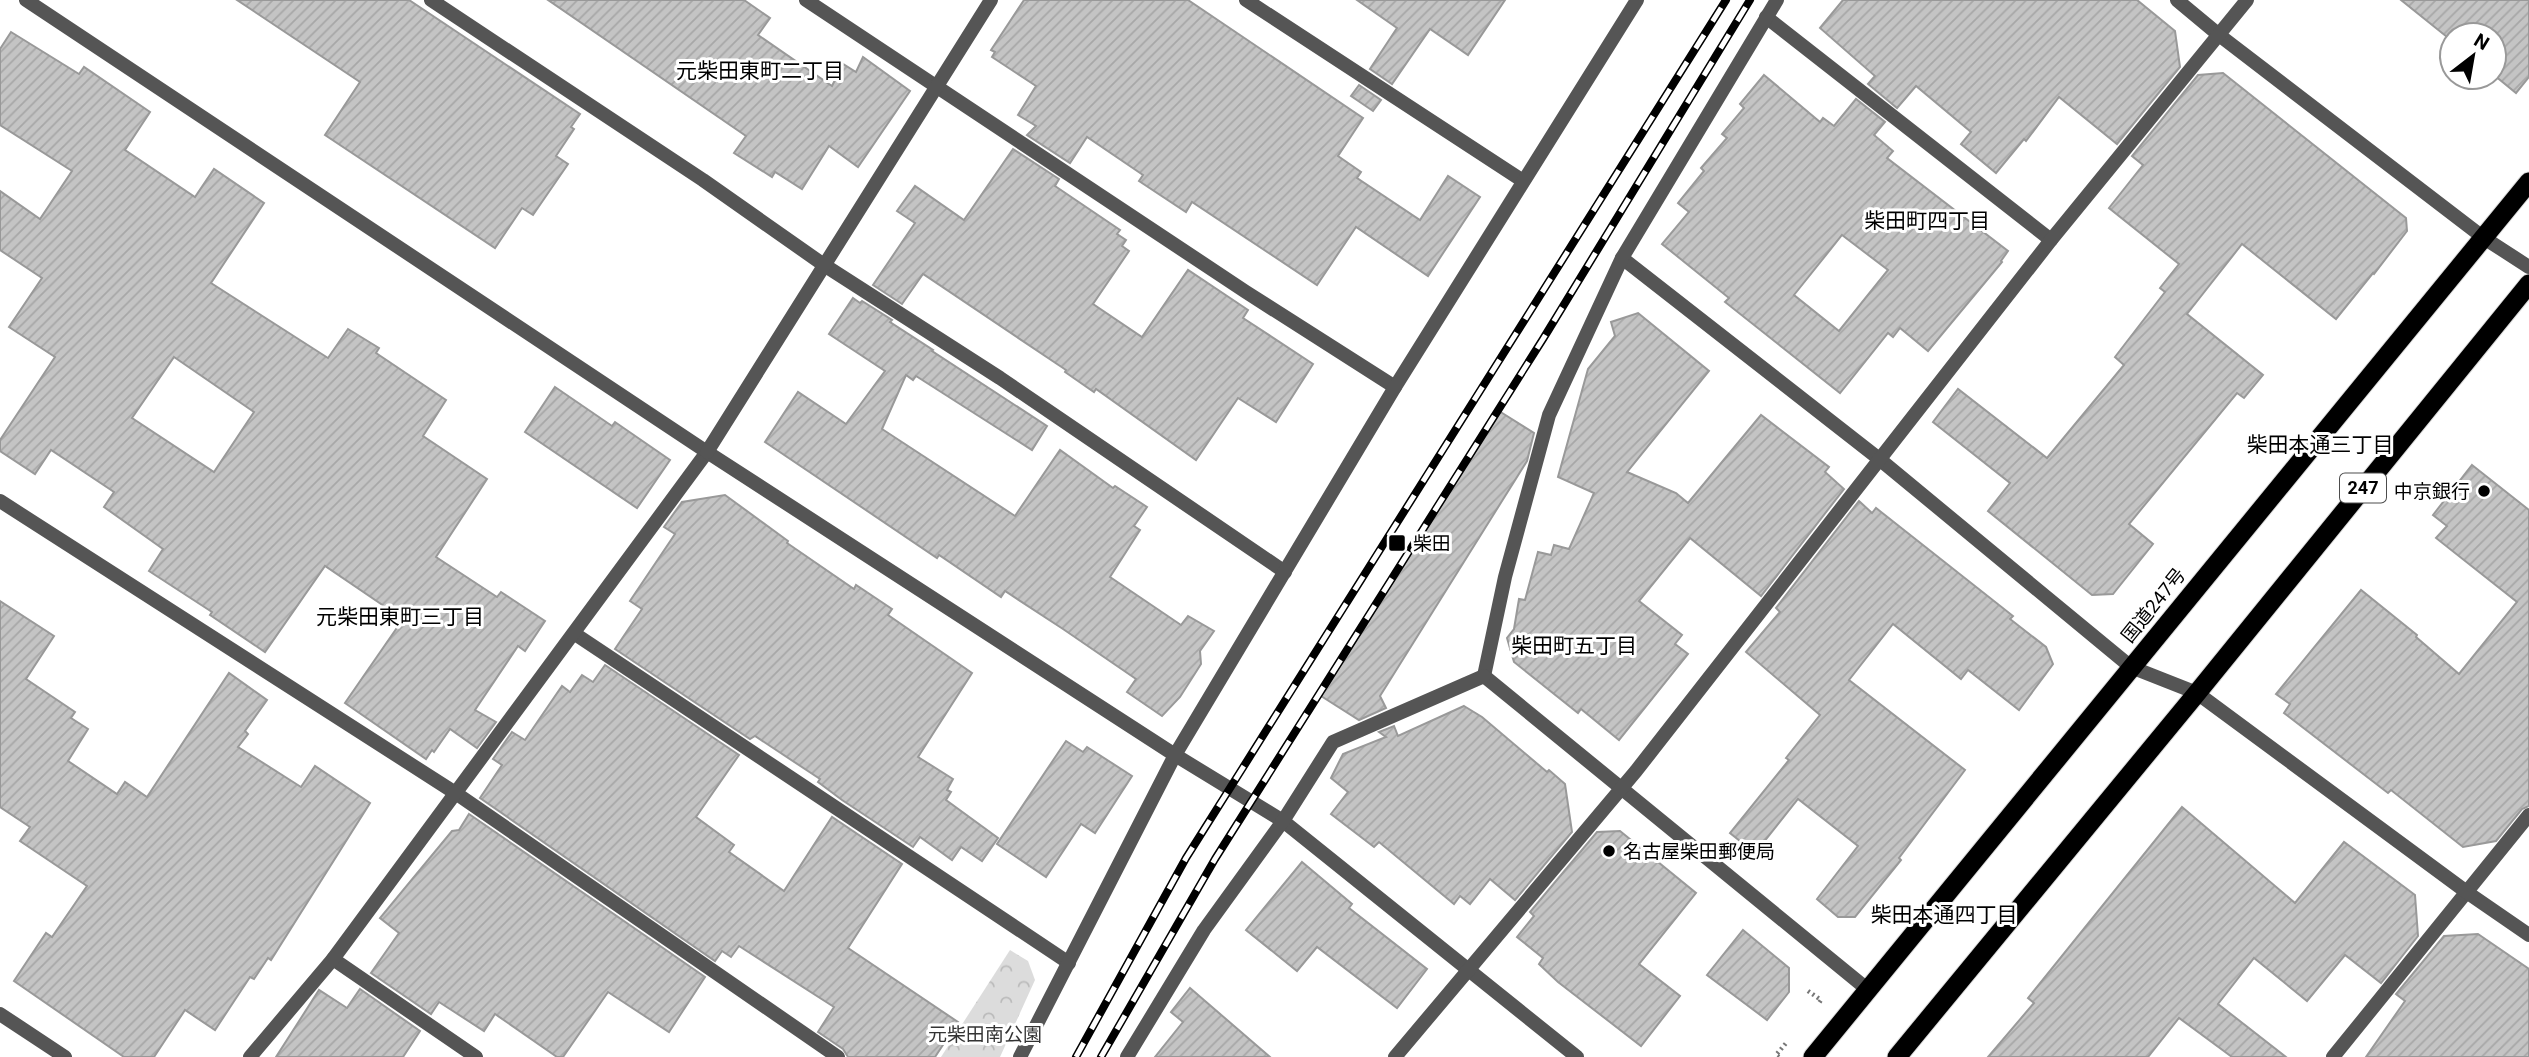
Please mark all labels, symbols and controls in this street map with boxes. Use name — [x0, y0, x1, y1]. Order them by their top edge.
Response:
north arrow — [2438, 21, 2508, 91]
text: N — [2470, 29, 2493, 55]
district label: 元柴田東町二丁目 — [676, 59, 844, 83]
district label: 柴田町四丁目 — [1864, 209, 1990, 233]
district label: 柴田本通三丁目 — [2247, 433, 2394, 457]
road number: 247 — [2340, 474, 2386, 502]
place label: 中京銀行 — [2394, 480, 2470, 503]
marker: 中京銀行 — [2476, 483, 2492, 499]
place label: 柴田 — [1413, 532, 1451, 555]
marker: 柴田 — [1387, 533, 1407, 553]
street label: 国道247号 — [2116, 563, 2190, 647]
district label: 元柴田東町三丁目 — [316, 605, 484, 629]
district label: 柴田町五丁目 — [1511, 634, 1637, 658]
place label: 名古屋柴田郵便局 — [1623, 840, 1775, 863]
marker: 名古屋柴田郵便局 — [1601, 843, 1617, 859]
district label: 柴田本通四丁目 — [1871, 903, 2018, 927]
park label: 元柴田南公園 — [928, 1023, 1042, 1046]

